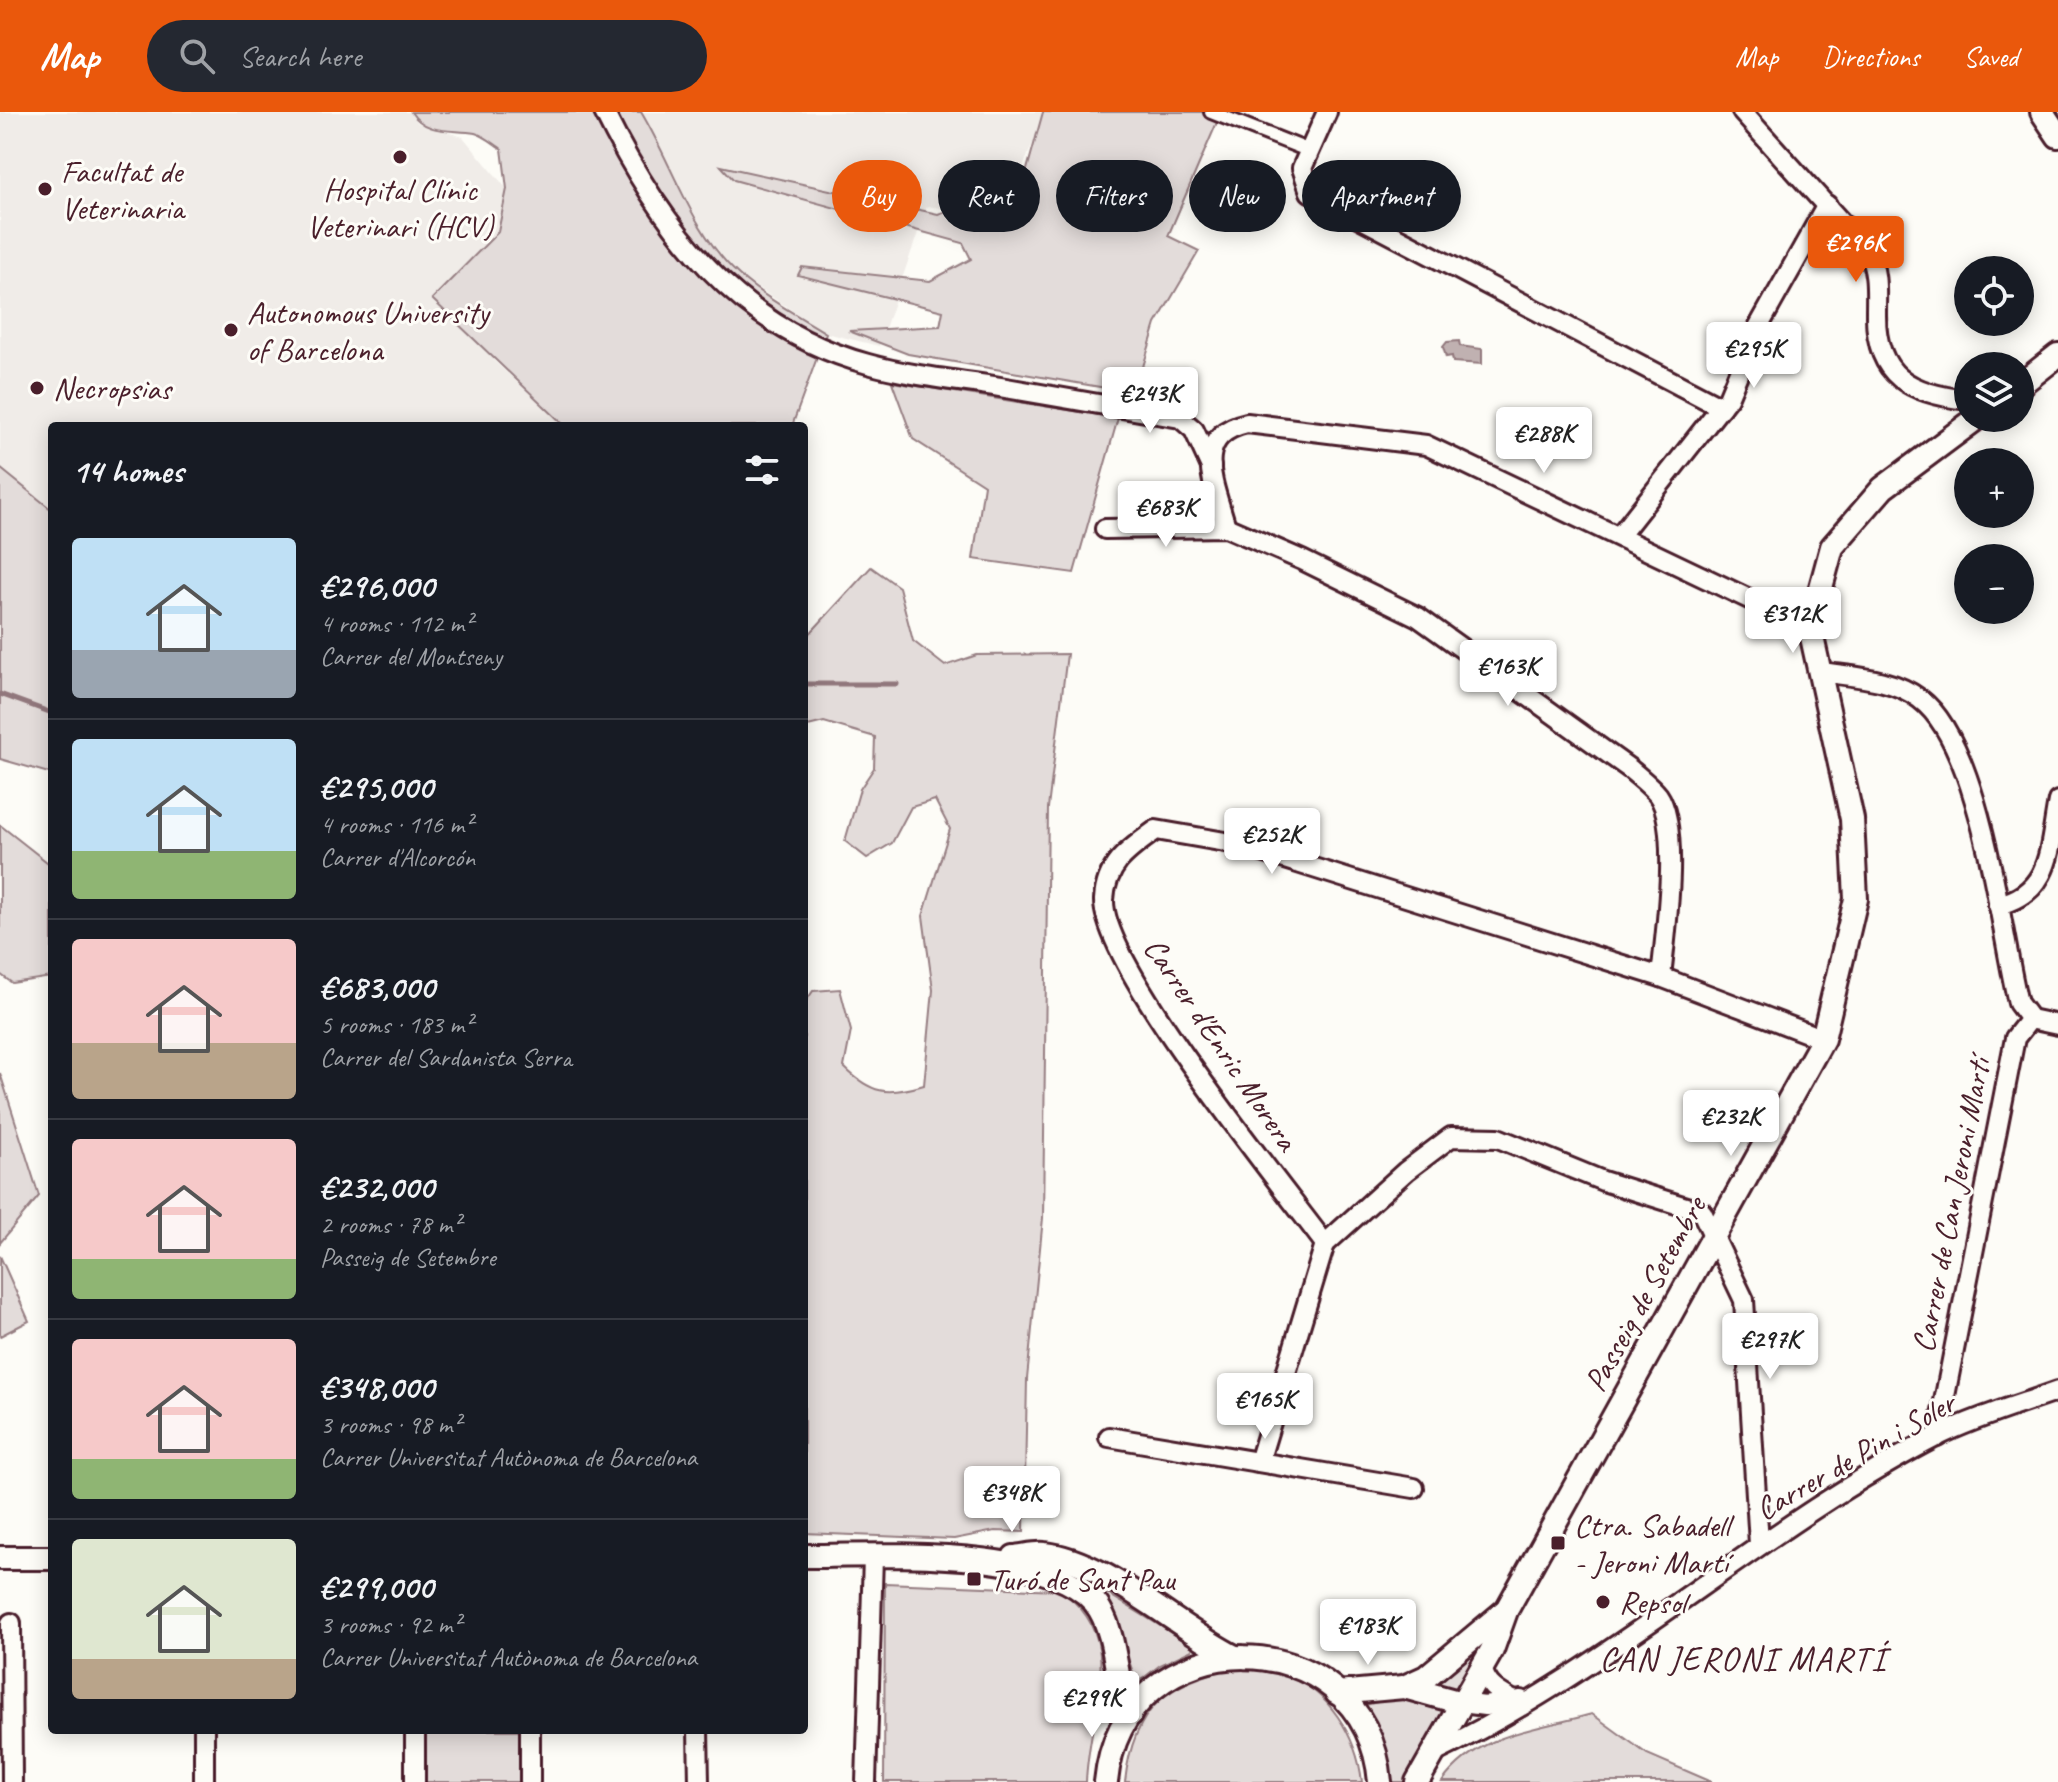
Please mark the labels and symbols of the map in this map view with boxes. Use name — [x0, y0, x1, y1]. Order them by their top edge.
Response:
marker: Hospital Clínic Veterinari (HCV) — [391, 148, 409, 166]
place label: Facultat de Veterinaria — [61, 151, 187, 229]
place label: Hospital Clínic Veterinari (HCV) — [307, 169, 495, 247]
marker: Facultat de Veterinaria — [36, 180, 54, 198]
pin: €296K — [1800, 216, 1912, 284]
place label: Autonomous University of Barcelona — [247, 292, 492, 370]
marker: Autonomous University of Barcelona — [222, 321, 240, 339]
pin: €295K — [1698, 322, 1810, 390]
pin: €243K — [1094, 367, 1206, 435]
place label: Necropsias — [53, 368, 173, 409]
marker: Necropsias — [28, 379, 46, 397]
pin: €288K — [1488, 407, 1600, 475]
pin: €683K — [1110, 481, 1222, 549]
pin: €312K — [1737, 587, 1849, 655]
pin: €163K — [1452, 640, 1564, 708]
pin: €252K — [1216, 808, 1328, 876]
street label: Carrer d'Enric Morera — [1135, 930, 1309, 1160]
street label: Carrer de Can Jeroni Martí — [1902, 1049, 2001, 1356]
pin: €232K — [1675, 1090, 1787, 1158]
street label: Passeig de Setembre — [1575, 1187, 1717, 1399]
pin: €297K — [1714, 1313, 1826, 1381]
pin: €165K — [1209, 1373, 1321, 1441]
street label: Carrer de Pin i Soler — [1748, 1381, 1965, 1530]
pin: €348K — [956, 1466, 1068, 1534]
place label: Ctra. Sabadell - Jeroni Martí — [1574, 1505, 1735, 1583]
marker: Ctra. Sabadell - Jeroni Martí — [1549, 1534, 1567, 1552]
place label: Turó de Sant Pau — [990, 1559, 1177, 1600]
marker: Turó de Sant Pau — [965, 1570, 983, 1588]
place label: Repsol — [1619, 1582, 1692, 1623]
marker: Repsol — [1594, 1593, 1612, 1611]
pin: €183K — [1312, 1599, 1424, 1667]
district label: CAN JERONI MARTÍ — [1599, 1637, 1892, 1680]
pin: €299K — [1036, 1671, 1148, 1739]

